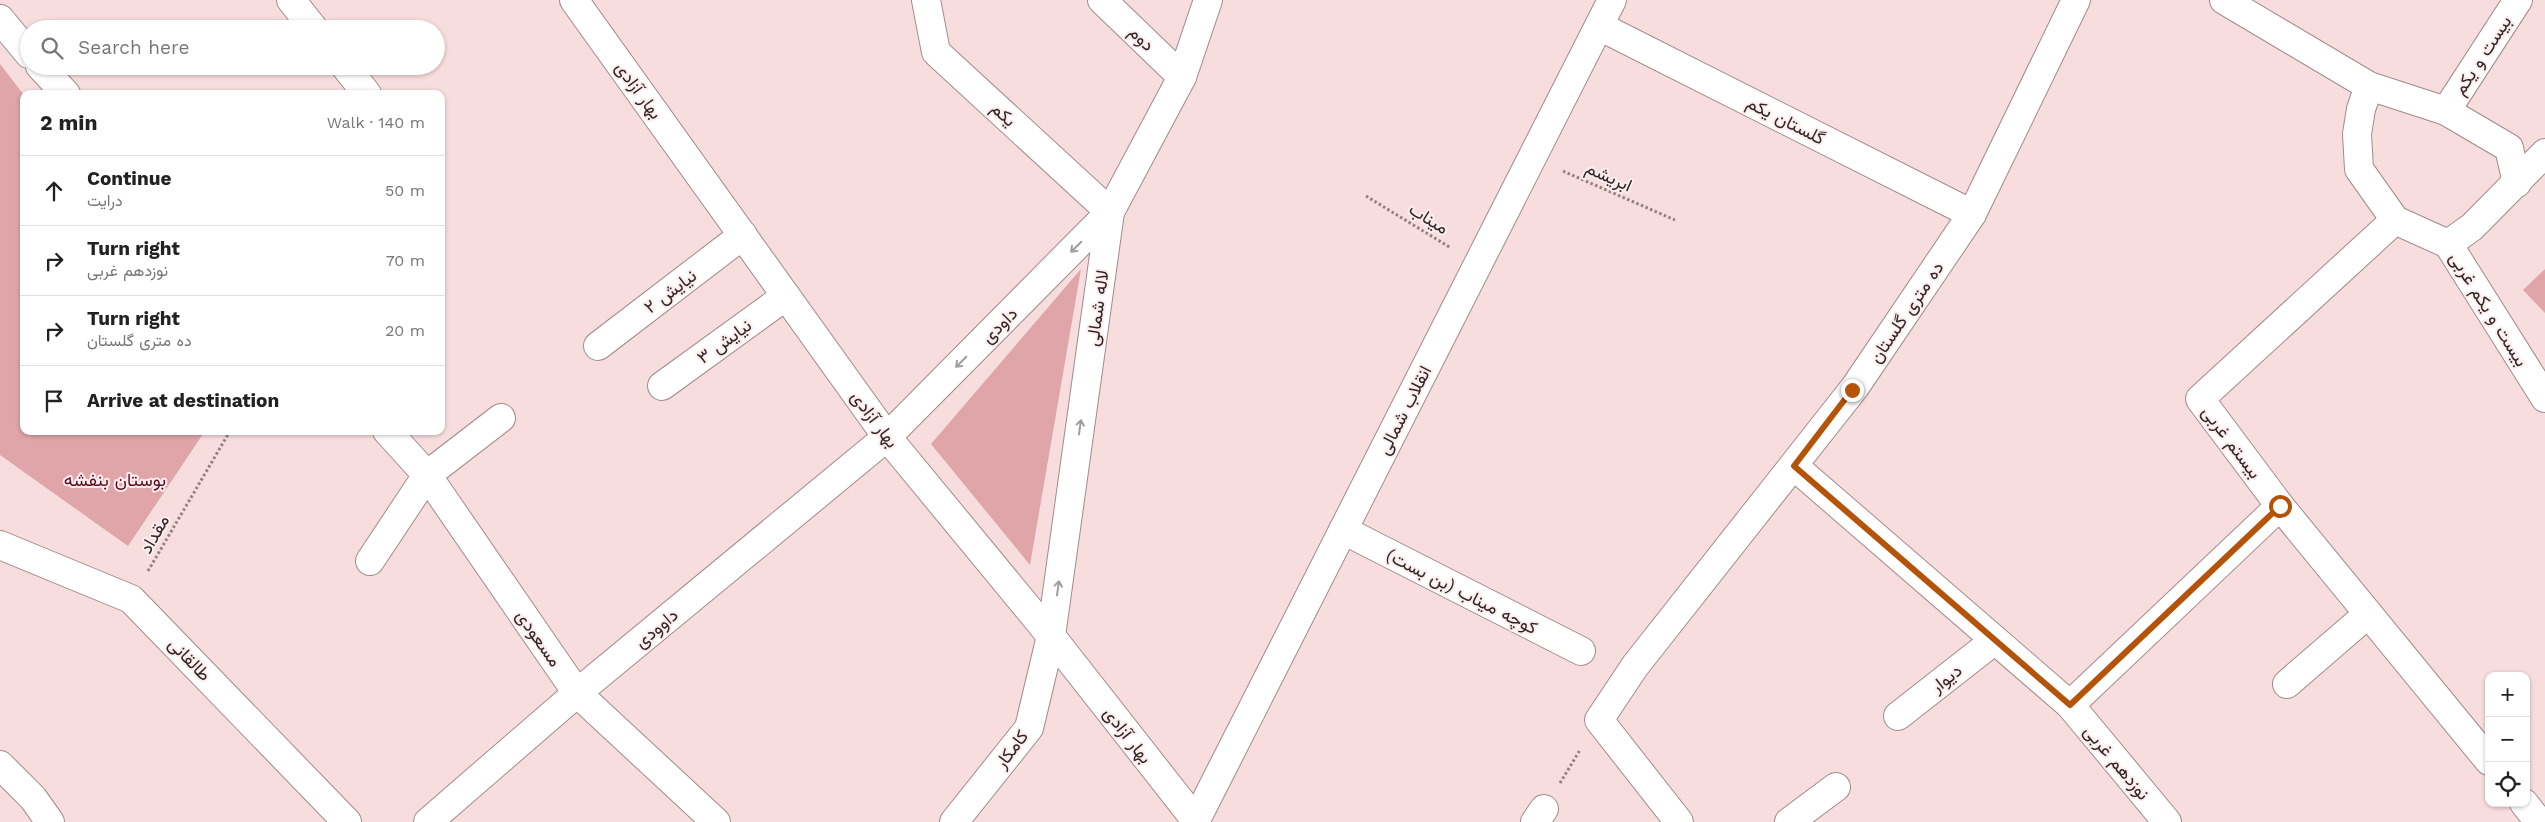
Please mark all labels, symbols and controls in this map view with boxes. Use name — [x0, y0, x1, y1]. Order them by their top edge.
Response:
street label: بیست و یکم — [2449, 11, 2517, 100]
search box — [20, 20, 445, 75]
street label: دوم — [1123, 21, 1159, 56]
icon: search — [38, 34, 66, 62]
text: Search here — [78, 36, 189, 59]
street label: بهار آزادی — [610, 57, 667, 123]
street label: گلستان یکم — [1742, 91, 1829, 150]
street label: یکم — [986, 97, 1021, 132]
text: 2 min — [40, 110, 97, 135]
text: Walk · 140 m — [327, 113, 425, 132]
street label: ابریشم — [1582, 157, 1635, 197]
text: Continue — [87, 167, 171, 190]
icon: ahead — [40, 177, 68, 205]
text: 50 m — [385, 181, 425, 200]
text: درایت — [87, 191, 123, 210]
street label: میناب — [1405, 198, 1453, 238]
text: Turn right — [87, 237, 180, 260]
one-way arrow — [1070, 241, 1082, 253]
icon: right — [40, 247, 68, 275]
street label: بیست و یکم غربی — [2444, 248, 2533, 371]
text: 70 m — [386, 251, 425, 270]
street label: ده متری گلستان — [1864, 257, 1948, 367]
text: نوزدهم غربی — [87, 261, 168, 280]
street label: نیایش ۲ — [640, 265, 701, 318]
street label: لاله شمالی — [1081, 268, 1114, 348]
street label: داودی — [977, 303, 1022, 348]
text: Turn right — [87, 307, 180, 330]
street label: نیایش ۳ — [693, 314, 756, 369]
icon: right — [40, 317, 68, 345]
text: 20 m — [385, 321, 425, 340]
text: ده متری گلستان — [87, 331, 192, 350]
one-way arrow — [955, 356, 968, 368]
street label: انقلاب شمالی — [1373, 362, 1436, 458]
route end — [1841, 379, 1864, 402]
street label: بهار آزادی — [846, 386, 903, 452]
icon: arrive — [40, 387, 68, 415]
text: Arrive at destination — [87, 389, 279, 412]
street label: بیستم غربی — [2196, 402, 2266, 484]
one-way arrow — [1076, 419, 1086, 435]
park label: بوستان بنفشه — [64, 469, 166, 491]
route start — [2269, 495, 2292, 518]
street label: مقداد — [135, 511, 173, 557]
street label: کوچه میناب (بن بست) — [1382, 544, 1541, 640]
one-way arrow — [1053, 580, 1063, 596]
street label: داوودی — [630, 604, 683, 653]
street label: مسعودی — [511, 606, 566, 671]
street label: طالقانی — [164, 633, 216, 686]
street label: دیوار — [1926, 659, 1966, 698]
map controls — [2485, 672, 2530, 807]
button: + — [2485, 672, 2530, 717]
street label: بهار آزادی — [1099, 703, 1157, 768]
button: − — [2485, 717, 2530, 762]
street label: نوزدهم غربی — [2078, 720, 2154, 805]
street label: کامکار — [989, 726, 1033, 774]
button: locate — [2485, 762, 2530, 807]

